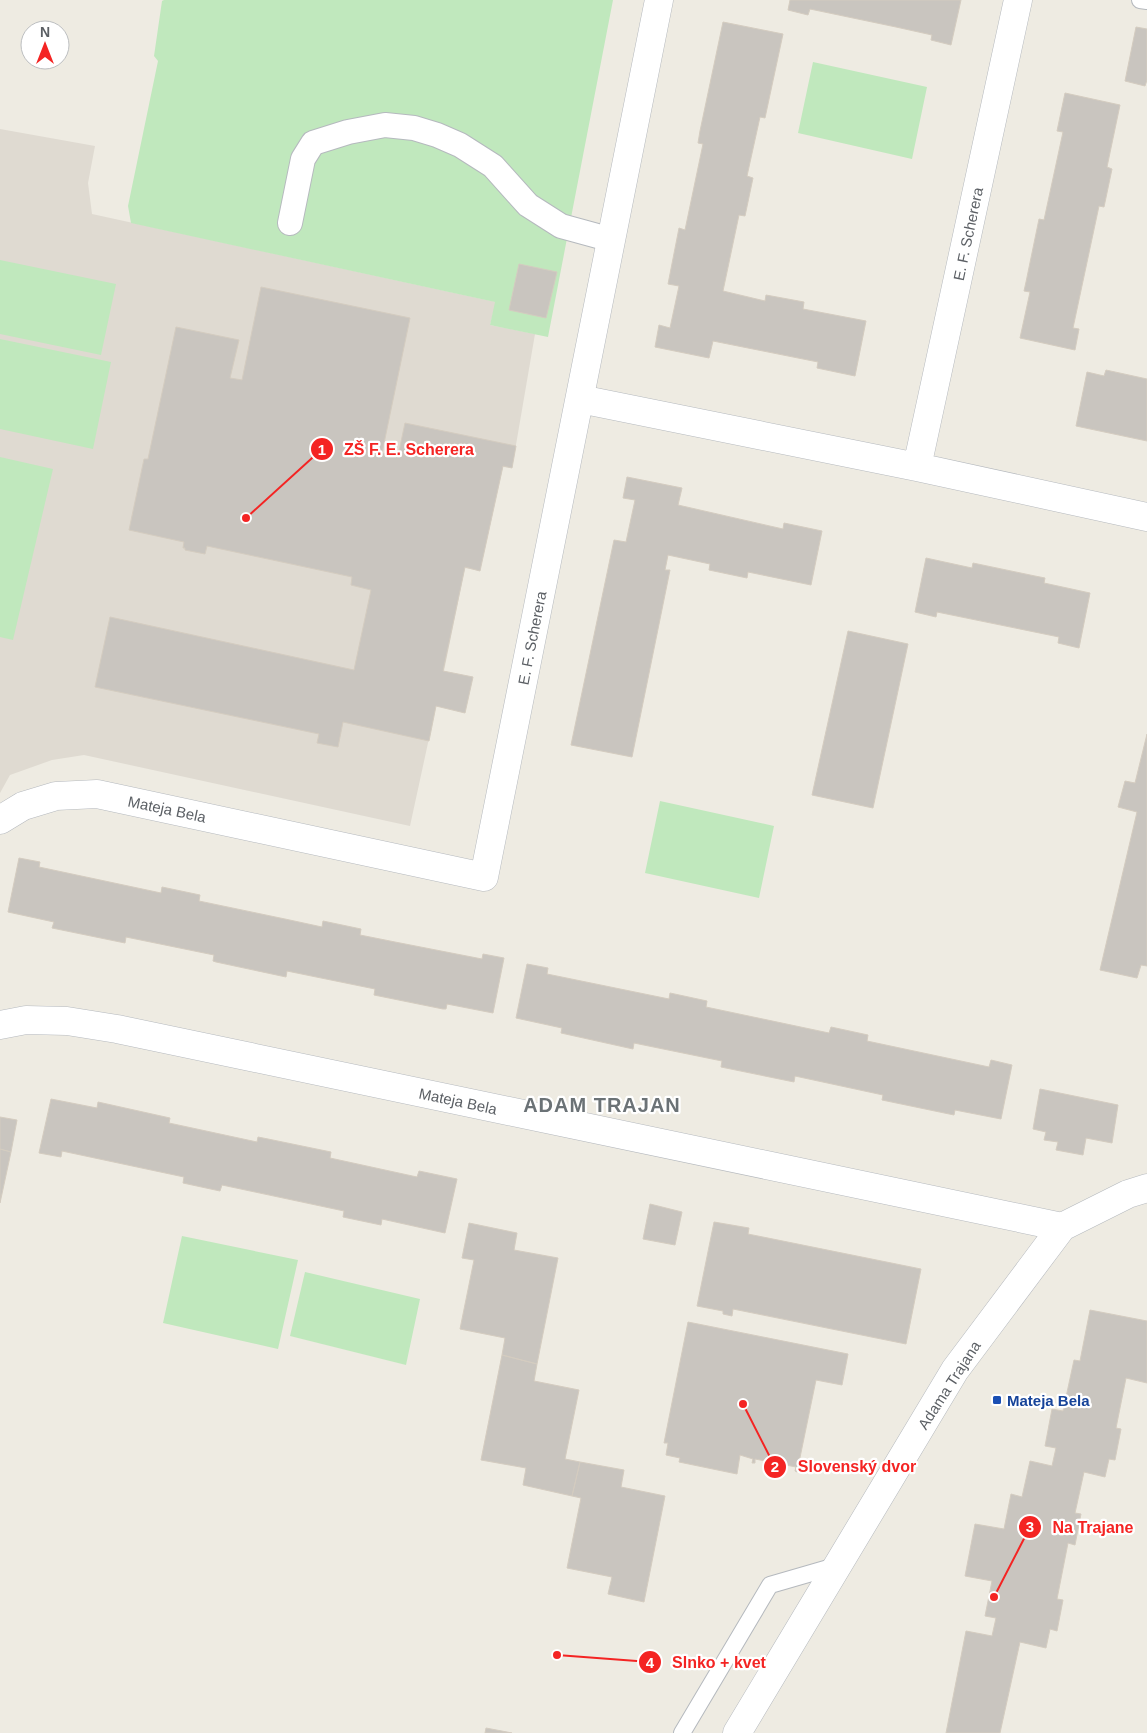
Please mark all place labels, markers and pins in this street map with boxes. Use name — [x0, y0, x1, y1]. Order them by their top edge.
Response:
callout: ZŠ F. E. Scherera — [310, 434, 484, 465]
place label: Mateja Bela — [1007, 1392, 1090, 1409]
marker: Mateja Bela — [991, 1394, 1003, 1406]
callout: Slovenský dvor — [763, 1451, 926, 1482]
callout: Na Trajane — [1017, 1512, 1143, 1543]
callout: Slnko + kvet — [637, 1647, 776, 1678]

